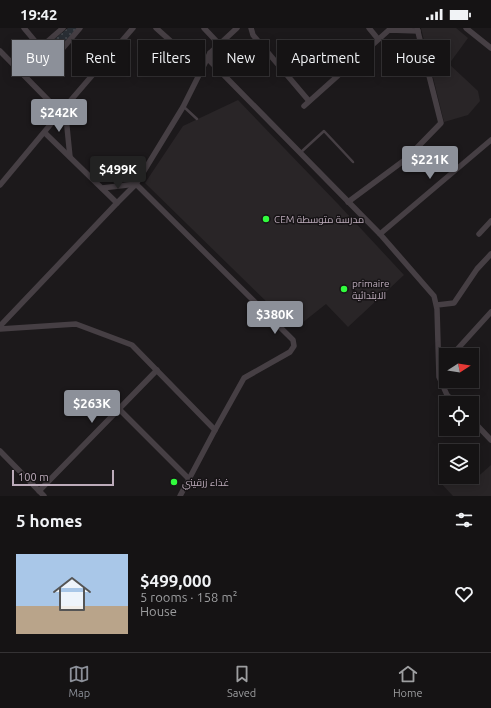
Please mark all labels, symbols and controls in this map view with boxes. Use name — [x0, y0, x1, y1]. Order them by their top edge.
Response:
text: 19:42 — [20, 6, 58, 23]
chip: Buy — [12, 40, 64, 76]
chip: Rent — [72, 40, 130, 76]
chip: Filters — [138, 40, 205, 76]
chip: New — [213, 40, 269, 76]
chip: Apartment — [277, 40, 374, 76]
chip: House — [382, 40, 450, 76]
pin: $242K — [31, 99, 87, 133]
text: $242K — [40, 105, 78, 119]
pin: $221K — [402, 146, 458, 180]
text: $221K — [411, 152, 449, 166]
pin: $499K — [90, 156, 146, 190]
text: $499K — [99, 162, 137, 176]
marker: CEM مدرسة متوسطة — [261, 214, 271, 224]
place label: CEM مدرسة متوسطة — [274, 214, 364, 225]
place label: primaire الابتدائية — [352, 278, 390, 301]
marker: primaire الابتدائية — [339, 284, 349, 294]
pin: $380K — [247, 301, 303, 335]
text: $380K — [256, 307, 294, 321]
north arrow — [439, 348, 479, 388]
map controls — [439, 348, 479, 484]
pin: $263K — [64, 390, 120, 424]
text: $263K — [73, 396, 111, 410]
button: locate — [439, 396, 479, 436]
button: layers — [439, 444, 479, 484]
scale bar — [12, 468, 114, 487]
text: 100 m — [18, 471, 49, 483]
marker: غذاء زرقيني — [169, 477, 179, 487]
place label: غذاء زرقيني — [182, 477, 229, 490]
icon: filters — [453, 509, 475, 531]
text: 5 homes — [16, 511, 82, 530]
icon: home — [48, 570, 96, 618]
text: $499,000 — [140, 571, 211, 590]
icon: heart — [453, 583, 475, 605]
text: 5 rooms · 158 m² — [140, 590, 237, 604]
text: House — [140, 604, 177, 618]
tab: Map — [68, 663, 90, 699]
tab: Saved — [227, 663, 256, 699]
tab: Home — [393, 663, 423, 699]

